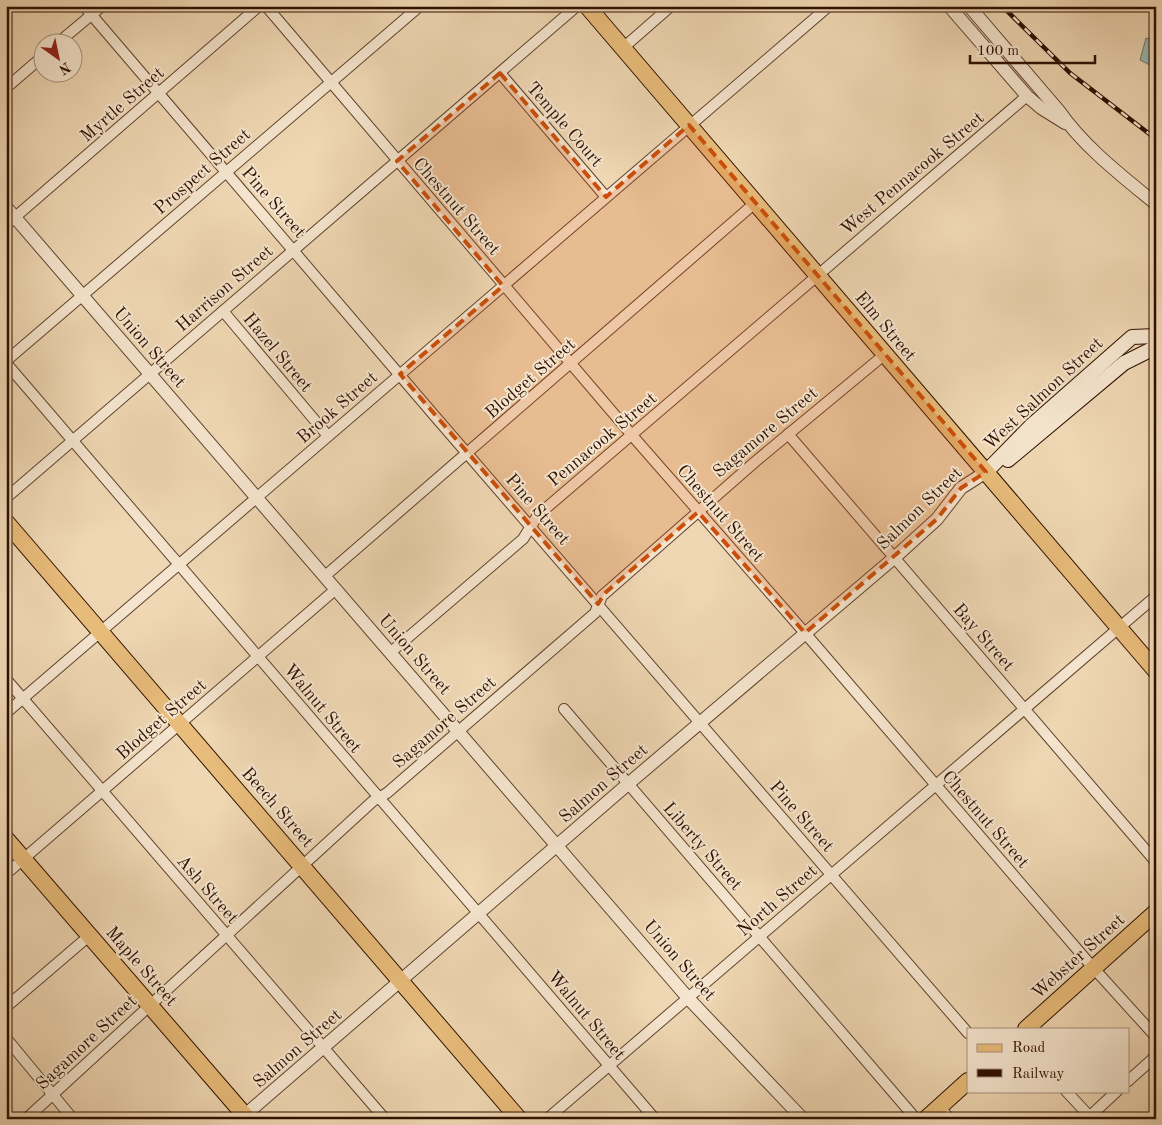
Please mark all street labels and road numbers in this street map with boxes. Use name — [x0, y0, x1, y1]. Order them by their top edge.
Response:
street label: Myrtle Street — [77, 64, 168, 146]
street label: Temple Court — [523, 79, 606, 171]
street label: West Pennacook Street — [838, 109, 988, 239]
street label: Prospect Street — [151, 125, 254, 218]
street label: Chestnut Street — [409, 154, 503, 259]
street label: Pine Street — [238, 164, 309, 242]
street label: Harrison Street — [173, 242, 277, 336]
street label: Elm Street — [851, 289, 919, 365]
street label: Union Street — [110, 304, 189, 391]
street label: Hazel Street — [239, 310, 315, 396]
street label: West Salmon Street — [981, 334, 1107, 453]
street label: Blodget Street — [482, 335, 579, 423]
street label: Brook Street — [294, 368, 381, 447]
street label: Sagamore Street — [710, 384, 821, 482]
street label: Pennacook Street — [545, 389, 660, 490]
street label: Chestnut Street — [673, 461, 767, 566]
street label: Salmon Street — [874, 464, 966, 554]
street label: Pine Street — [502, 471, 573, 549]
street label: Bay Street — [949, 600, 1017, 675]
street label: Union Street — [375, 611, 454, 698]
street label: Walnut Street — [280, 661, 364, 757]
street label: Sagamore Street — [390, 673, 500, 772]
street label: Blodget Street — [113, 676, 210, 764]
street label: Salmon Street — [556, 741, 651, 827]
street label: Beech Street — [238, 764, 317, 851]
street label: Chestnut Street — [938, 767, 1032, 872]
street label: Pine Street — [766, 778, 837, 856]
street label: Liberty Street — [659, 799, 745, 894]
street label: Ash Street — [173, 852, 242, 927]
street label: North Street — [734, 861, 821, 940]
street label: Webster Street — [1029, 911, 1128, 1003]
street label: Union Street — [640, 917, 719, 1004]
street label: Maple Street — [102, 923, 181, 1010]
street label: Walnut Street — [544, 968, 628, 1064]
street label: Sagamore Street — [33, 992, 140, 1094]
street label: Salmon Street — [250, 1006, 345, 1092]

